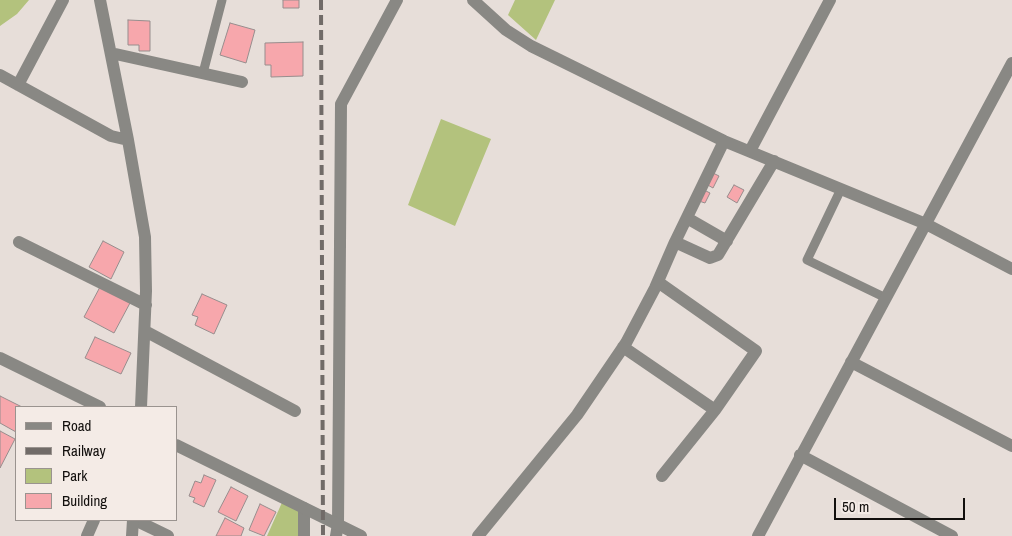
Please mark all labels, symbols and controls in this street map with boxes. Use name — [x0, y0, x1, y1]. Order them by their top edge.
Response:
legend — [15, 406, 178, 521]
text: Road — [62, 415, 91, 436]
text: Railway — [62, 440, 106, 461]
text: Park — [62, 465, 87, 486]
scale bar — [837, 488, 968, 520]
text: Building — [62, 490, 107, 511]
text: 50 m — [842, 496, 869, 517]

